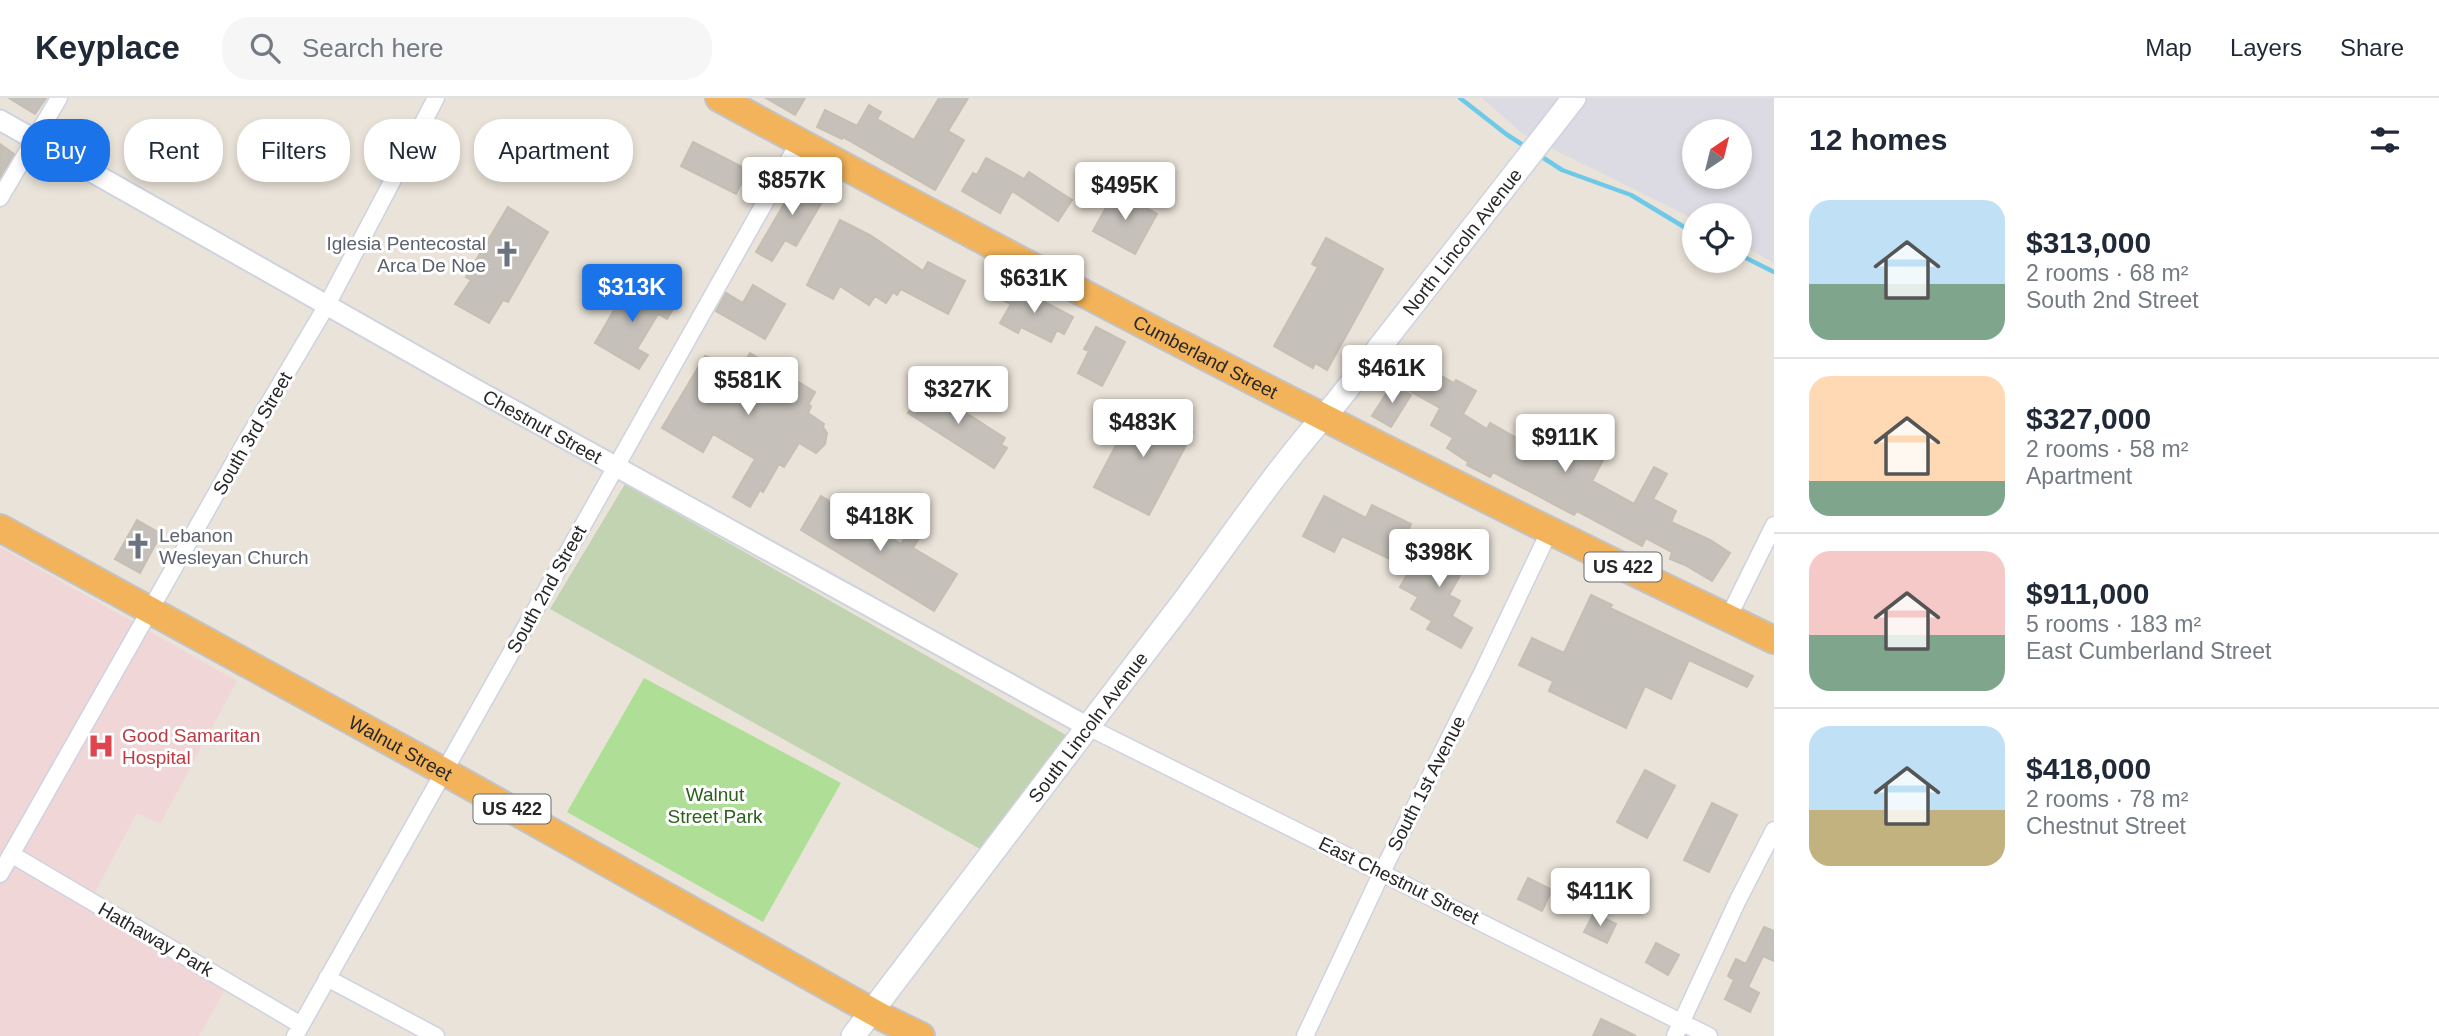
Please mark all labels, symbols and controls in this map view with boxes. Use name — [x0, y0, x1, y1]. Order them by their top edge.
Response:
search box — [222, 17, 712, 80]
text: Keyplace — [35, 29, 180, 66]
icon: search — [246, 29, 284, 67]
text: Search here — [302, 33, 444, 63]
text: Map — [2145, 34, 2192, 61]
text: Layers — [2230, 34, 2302, 61]
text: Share — [2340, 34, 2404, 61]
chip: Buy — [21, 119, 110, 182]
chip: Rent — [124, 119, 223, 182]
chip: Filters — [237, 119, 350, 182]
chip: New — [364, 119, 460, 182]
chip: Apartment — [474, 119, 633, 182]
north arrow — [1682, 119, 1752, 189]
map controls — [1682, 119, 1752, 273]
icon: filters — [2366, 121, 2404, 159]
text: 12 homes — [1809, 123, 1947, 156]
pin: $857K — [743, 158, 841, 217]
pin: $495K — [1076, 162, 1174, 222]
street label: North Lincoln Avenue — [1398, 164, 1526, 320]
text: $857K — [758, 167, 826, 193]
text: $495K — [1091, 172, 1159, 198]
button: locate — [1682, 203, 1752, 273]
text: $313,000 — [2026, 226, 2151, 259]
icon: home — [1865, 228, 1949, 312]
place label: Iglesia Pentecostal Arca De Noe — [327, 233, 486, 276]
church icon: Iglesia Pentecostal Arca De Noe — [492, 239, 522, 269]
pin: $631K — [985, 256, 1083, 315]
text: 2 rooms · 68 m² — [2026, 260, 2188, 286]
pin: $313K — [583, 264, 681, 324]
text: $631K — [1000, 265, 1068, 291]
text: $313K — [598, 274, 666, 300]
text: South 2nd Street — [2026, 287, 2199, 313]
street label: Cumberland Street — [1130, 311, 1282, 403]
pin: $461K — [1343, 345, 1441, 405]
text: $461K — [1358, 355, 1426, 381]
pin: $581K — [699, 358, 797, 417]
pin: $327K — [909, 366, 1007, 426]
street label: South 3rd Street — [209, 367, 296, 498]
text: $581K — [714, 367, 782, 393]
text: $327K — [924, 376, 992, 402]
street label: Chestnut Street — [479, 386, 606, 468]
pin: $483K — [1094, 400, 1192, 459]
text: $327,000 — [2026, 402, 2151, 435]
icon: home — [1865, 404, 1949, 488]
text: $483K — [1109, 409, 1177, 435]
pin: $911K — [1516, 414, 1614, 474]
text: $911K — [1532, 424, 1598, 450]
text: 2 rooms · 58 m² — [2026, 436, 2188, 462]
text: Apartment — [2026, 463, 2132, 489]
pin: $418K — [831, 494, 929, 553]
text: $418K — [846, 503, 914, 529]
street label: South 2nd Street — [503, 521, 591, 657]
place label: Lebanon Wesleyan Church — [159, 525, 309, 568]
pin: $398K — [1390, 530, 1488, 589]
church icon: Lebanon Wesleyan Church — [123, 531, 153, 561]
text: $398K — [1405, 539, 1473, 565]
road number: US 422 — [1584, 552, 1662, 582]
text: $911,000 — [2026, 577, 2149, 610]
icon: home — [1865, 579, 1949, 663]
text: 5 rooms · 183 m² — [2026, 611, 2201, 637]
text: East Cumberland Street — [2026, 638, 2271, 664]
street label: South Lincoln Avenue — [1024, 648, 1152, 807]
street label: Walnut Street — [345, 711, 456, 785]
street label: South 1st Avenue — [1383, 712, 1470, 854]
place label: Good Samaritan Hospital — [122, 725, 260, 768]
hospital icon: Good Samaritan Hospital — [86, 731, 116, 761]
text: $418,000 — [2026, 752, 2151, 785]
icon: home — [1865, 754, 1949, 838]
park label: Walnut Street Park — [667, 784, 763, 827]
text: 2 rooms · 78 m² — [2026, 786, 2188, 812]
road number: US 422 — [474, 794, 550, 824]
text: Chestnut Street — [2026, 813, 2186, 839]
street label: East Chestnut Street — [1315, 833, 1483, 929]
pin: $411K — [1551, 868, 1649, 928]
text: $411K — [1567, 878, 1633, 904]
street label: Hathaway Park — [95, 898, 217, 981]

